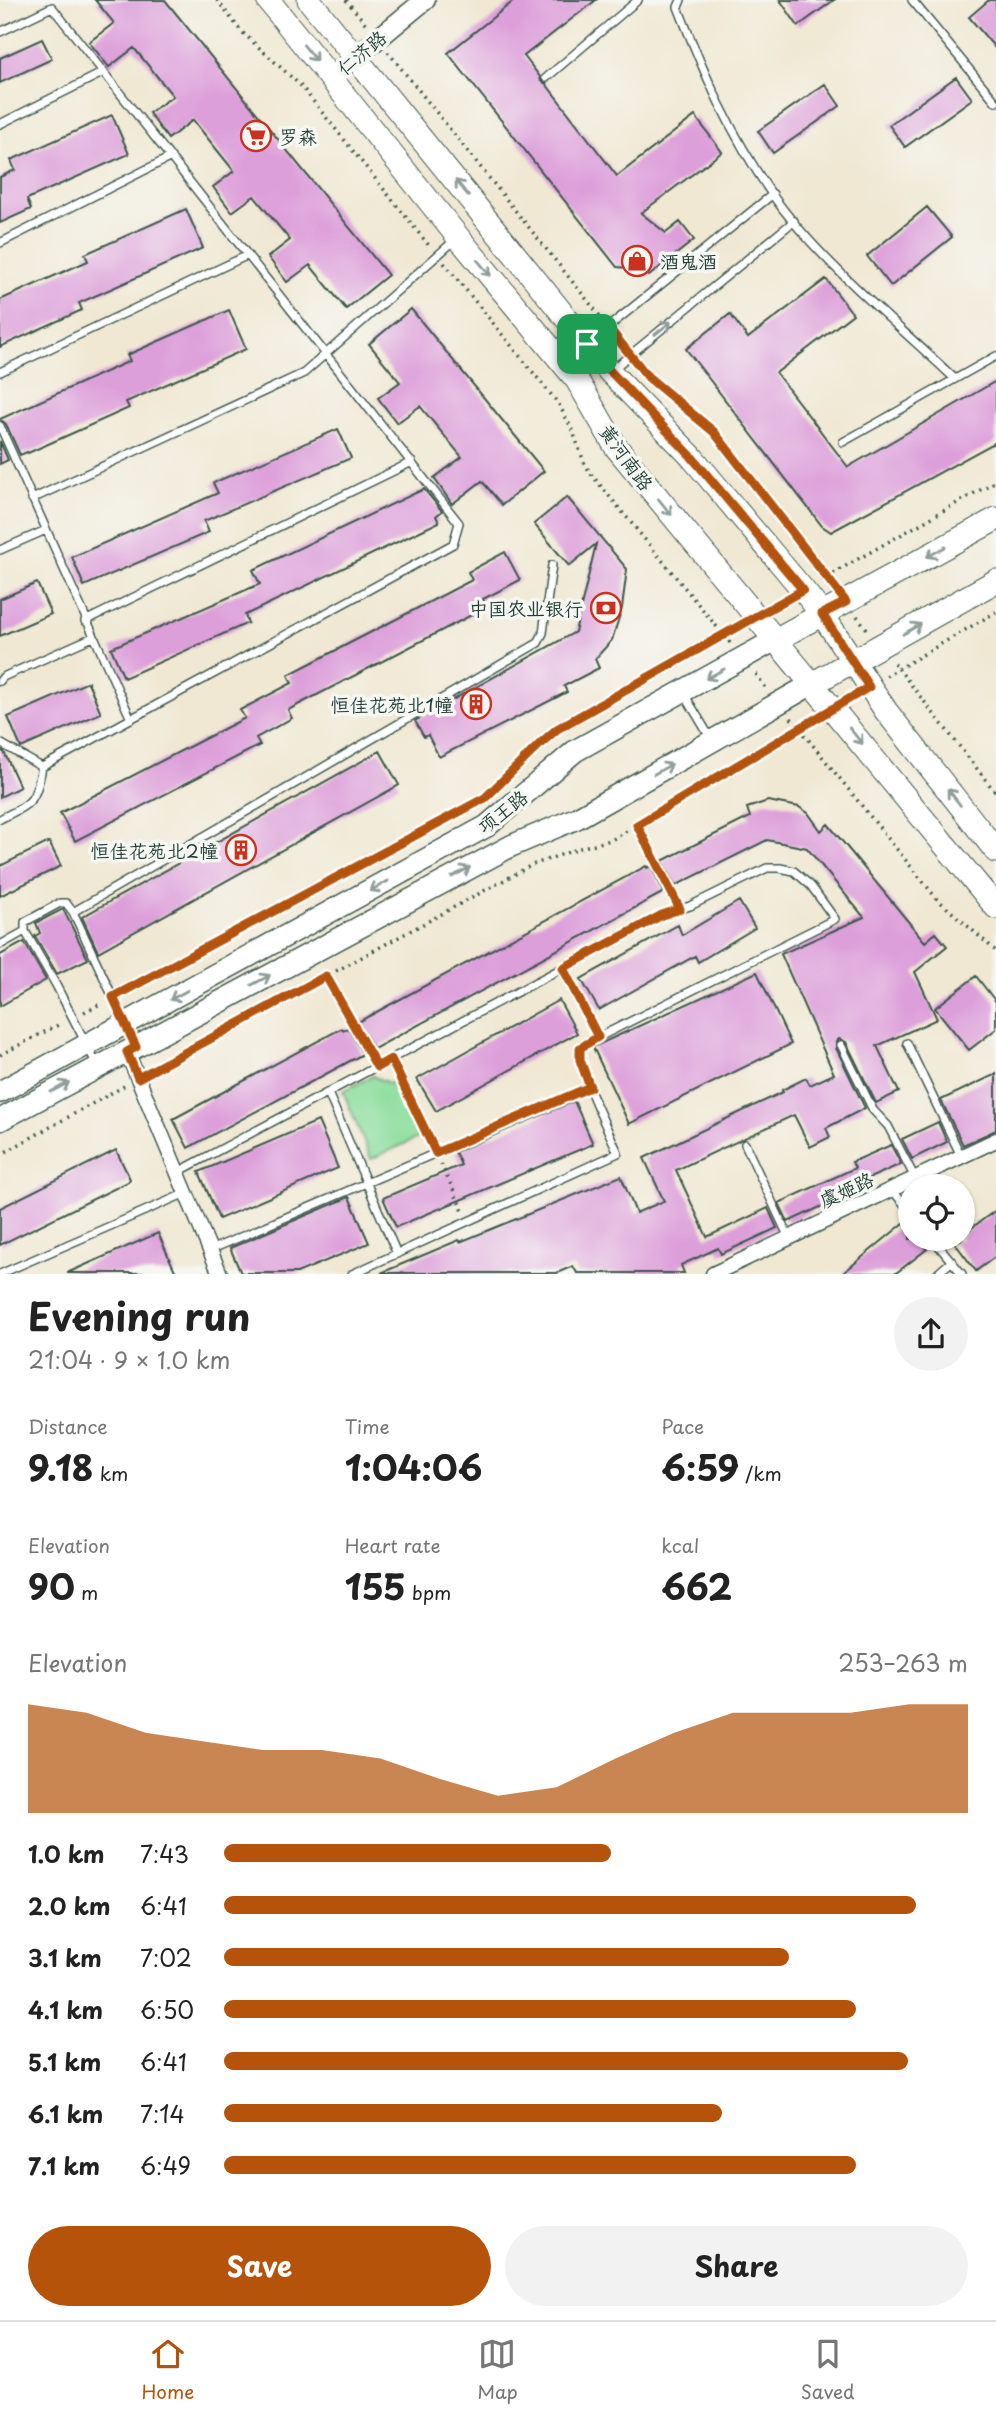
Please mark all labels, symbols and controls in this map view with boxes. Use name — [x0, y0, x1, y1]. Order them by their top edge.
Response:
street label: 仁济路 — [330, 23, 392, 81]
one-way arrow — [302, 44, 318, 62]
supermarket icon: 罗森 — [239, 119, 273, 153]
place label: 罗森 — [279, 122, 317, 150]
one-way arrow — [454, 180, 469, 198]
shop icon: 酒鬼酒 — [620, 244, 654, 278]
place label: 酒鬼酒 — [660, 247, 717, 275]
one-way arrow — [476, 259, 492, 277]
pin — [557, 314, 617, 374]
one-way arrow — [653, 321, 671, 336]
icon: arrive — [568, 325, 606, 363]
street label: 黄河南路 — [593, 418, 661, 496]
one-way arrow — [658, 498, 673, 516]
one-way arrow — [927, 546, 947, 560]
bank icon: 中国农业银行 — [589, 591, 623, 625]
place label: 中国农业银行 — [469, 594, 583, 622]
one-way arrow — [902, 622, 922, 636]
one-way arrow — [705, 668, 726, 681]
building icon: 恒佳花苑北1幢 — [459, 687, 493, 721]
place label: 恒佳花苑北1幢 — [330, 690, 454, 718]
one-way arrow — [848, 727, 863, 745]
one-way arrow — [653, 762, 673, 776]
street label: 项王路 — [471, 782, 533, 840]
one-way arrow — [946, 789, 961, 807]
building icon: 恒佳花苑北2幢 — [224, 833, 258, 867]
place label: 恒佳花苑北2幢 — [91, 836, 219, 864]
one-way arrow — [450, 865, 471, 879]
one-way arrow — [369, 879, 390, 893]
one-way arrow — [250, 973, 270, 987]
one-way arrow — [170, 988, 190, 1002]
one-way arrow — [49, 1080, 70, 1094]
street label: 虞姬路 — [814, 1164, 878, 1214]
map controls — [898, 1174, 975, 1251]
button: locate — [898, 1174, 975, 1251]
text: Evening run — [28, 1287, 250, 1344]
button: share — [894, 1297, 968, 1371]
text: 21:04 · 9 × 1.0 km — [28, 1342, 230, 1377]
text: Distance — [28, 1412, 108, 1440]
text: Time — [345, 1412, 390, 1440]
text: Pace — [661, 1412, 704, 1440]
text: 9.18 — [28, 1440, 94, 1493]
text: 1:04:06 — [345, 1440, 482, 1493]
text: 6:59 — [661, 1440, 739, 1493]
text: km — [94, 1459, 128, 1487]
text: /km — [739, 1459, 782, 1487]
text: Elevation — [28, 1531, 110, 1559]
text: Heart rate — [345, 1531, 441, 1559]
text: kcal — [661, 1531, 699, 1559]
text: 90 — [28, 1559, 75, 1612]
text: 155 — [345, 1559, 406, 1612]
text: 662 — [661, 1559, 732, 1612]
text: m — [75, 1578, 98, 1606]
text: bpm — [406, 1578, 451, 1606]
text: Elevation — [28, 1645, 127, 1680]
text: 253–263 m — [838, 1645, 968, 1680]
text: 1.0 km — [28, 1836, 105, 1871]
text: 7:43 — [140, 1836, 189, 1871]
text: 2.0 km — [28, 1888, 110, 1923]
text: 6:41 — [140, 1888, 187, 1923]
text: 3.1 km — [28, 1940, 102, 1975]
text: 7:02 — [140, 1940, 192, 1975]
text: 4.1 km — [28, 1992, 103, 2027]
text: 6:50 — [140, 1992, 194, 2027]
text: 5.1 km — [28, 2044, 101, 2079]
text: 6:41 — [140, 2044, 187, 2079]
text: 6.1 km — [28, 2096, 103, 2131]
text: 7:14 — [140, 2096, 185, 2131]
text: 7.1 km — [28, 2148, 100, 2183]
text: 6:49 — [140, 2148, 191, 2183]
button: Save — [28, 2226, 491, 2306]
button: Share — [505, 2226, 968, 2306]
tab: Home — [141, 2335, 194, 2405]
tab: Map — [477, 2335, 518, 2405]
tab: Saved — [801, 2335, 855, 2405]

